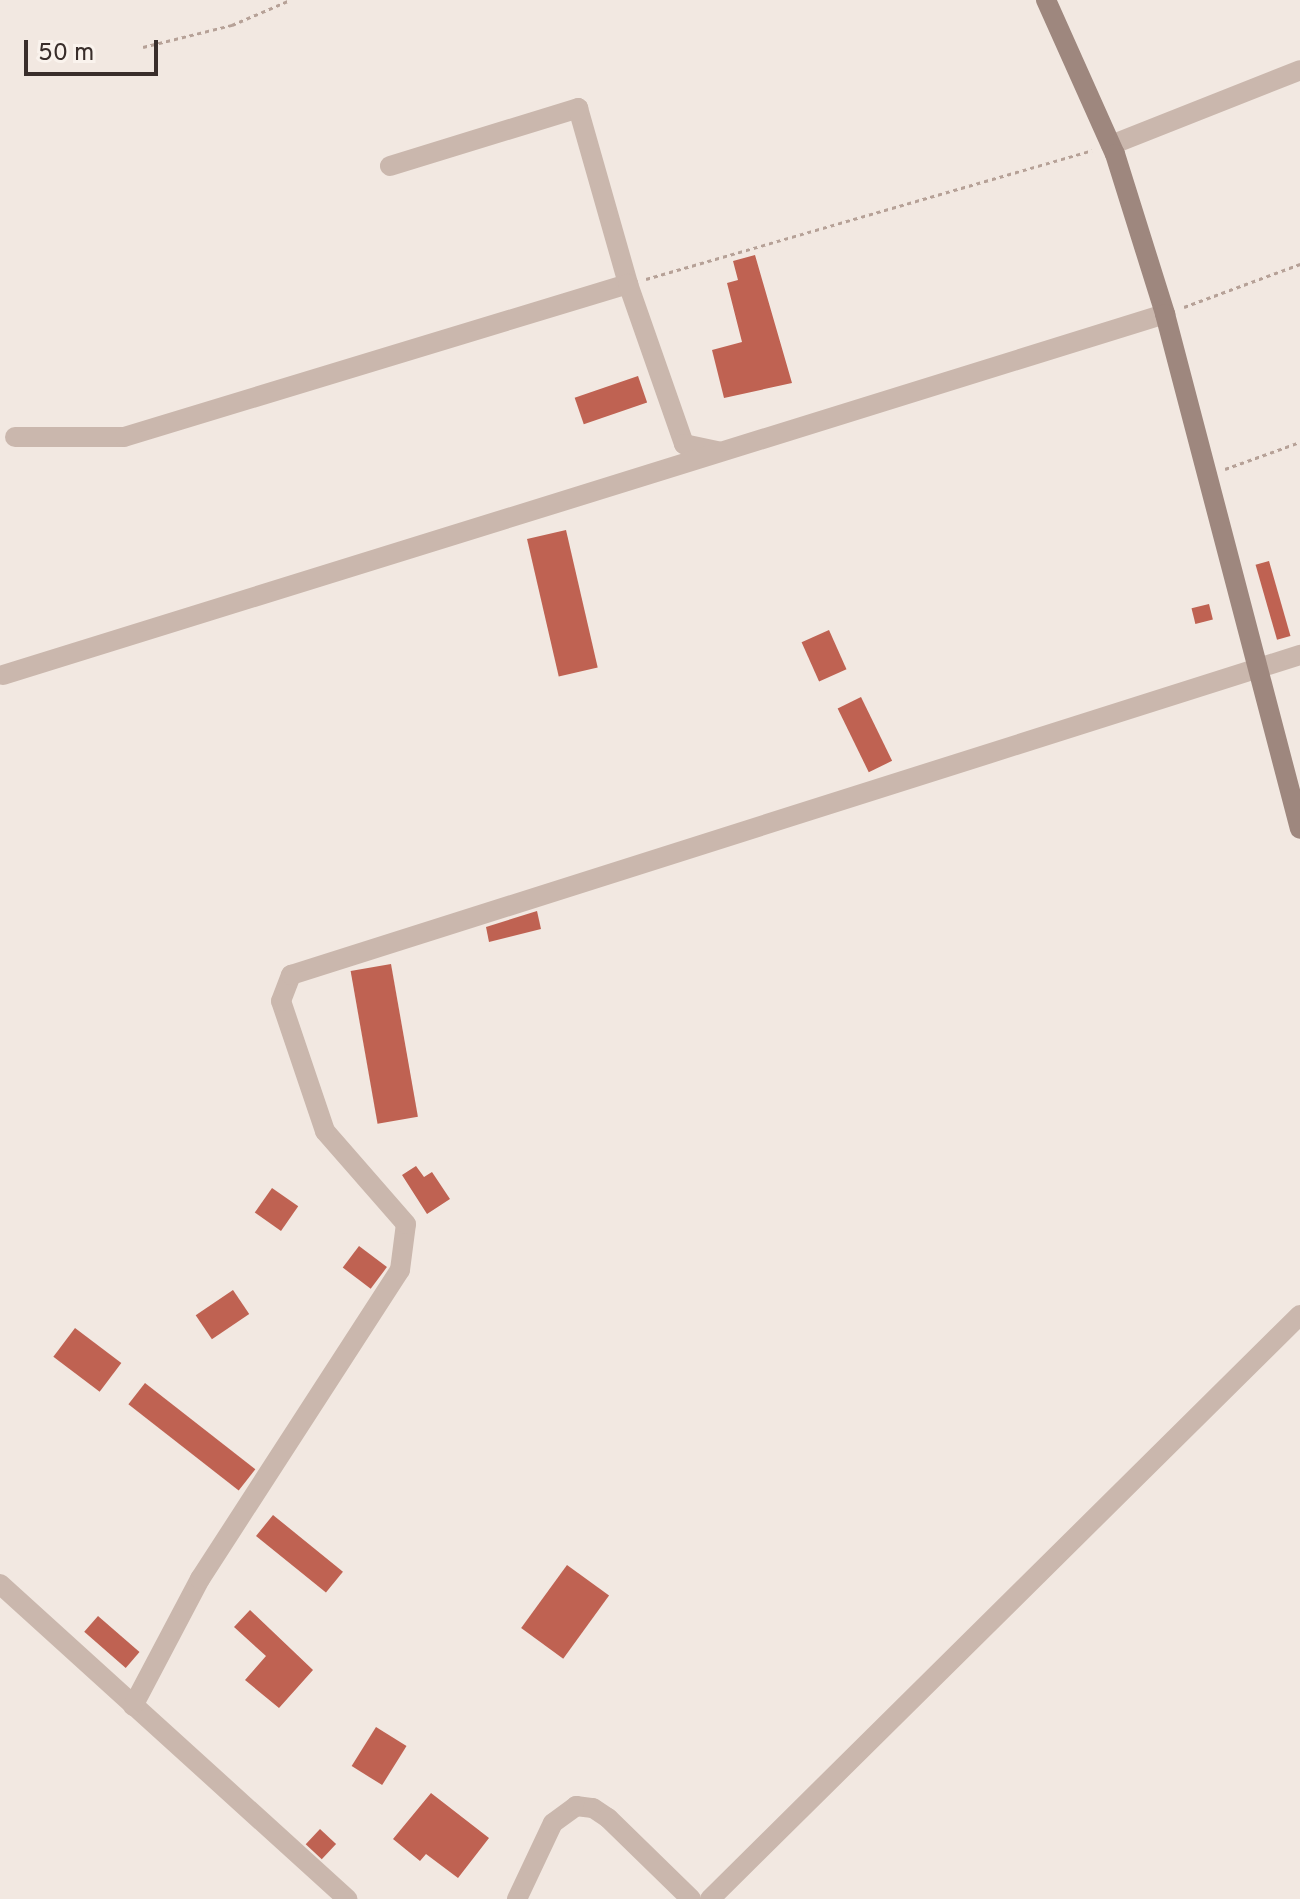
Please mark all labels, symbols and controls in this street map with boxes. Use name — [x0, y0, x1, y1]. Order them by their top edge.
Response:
scale bar — [28, 24, 162, 74]
text: 50 m — [38, 39, 94, 69]

